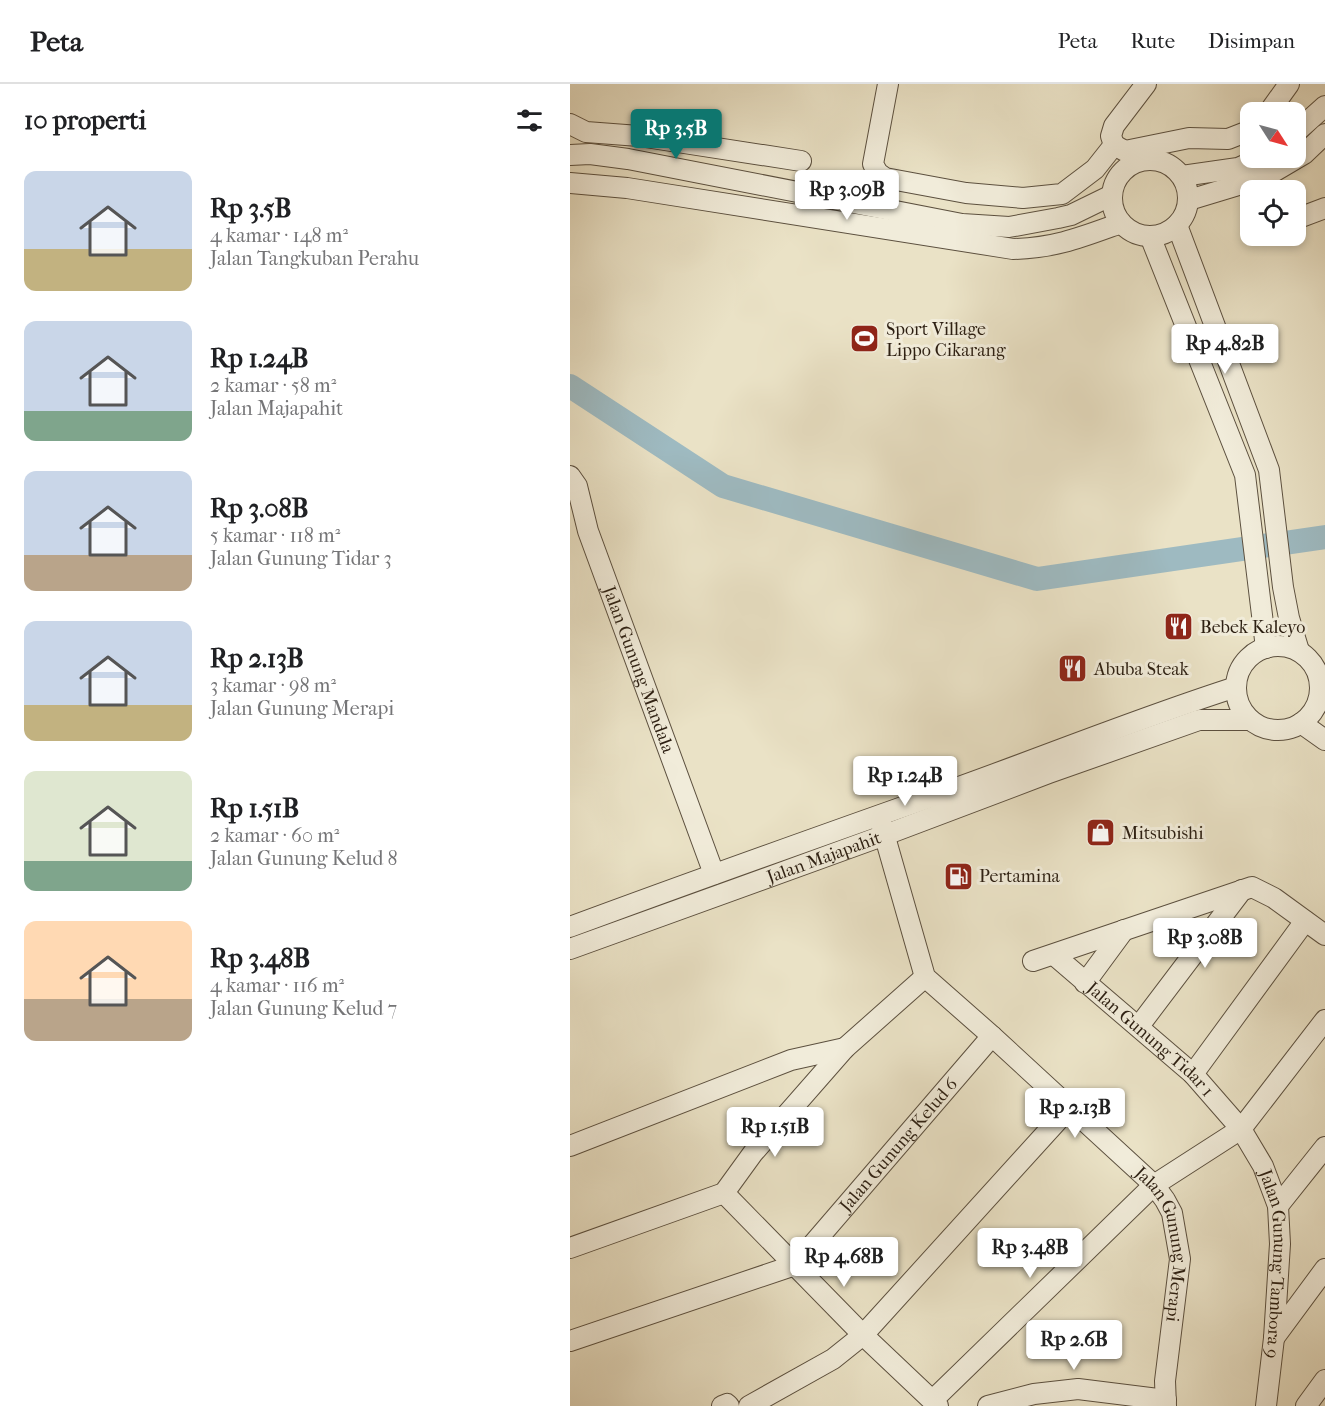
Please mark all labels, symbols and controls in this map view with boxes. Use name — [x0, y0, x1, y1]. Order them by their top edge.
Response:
text: Peta — [30, 25, 83, 58]
text: Peta — [1058, 29, 1097, 53]
text: Rute — [1130, 29, 1175, 53]
text: Disimpan — [1208, 29, 1295, 53]
north arrow — [1240, 102, 1306, 168]
map controls — [1240, 102, 1306, 246]
icon: filters — [513, 104, 546, 137]
text: 10 properti — [24, 105, 146, 136]
pin: Rp 3.5B — [621, 109, 731, 160]
text: Rp 3.5B — [645, 117, 707, 140]
pin: Rp 3.09B — [785, 170, 909, 221]
text: Rp 3.09B — [809, 178, 885, 201]
button: locate — [1240, 180, 1306, 246]
text: Rp 3.5B — [210, 193, 291, 224]
icon: home — [72, 195, 144, 267]
text: 4 kamar · 148 m² — [210, 224, 348, 247]
text: Jalan Tangkuban Perahu — [210, 247, 419, 270]
place label: Sport Village Lippo Cikarang — [886, 319, 1006, 361]
sports icon: Sport Village Lippo Cikarang — [849, 323, 881, 355]
pin: Rp 4.82B — [1163, 324, 1287, 375]
text: Rp 4.82B — [1185, 332, 1265, 355]
text: Rp 1.24B — [210, 343, 308, 374]
icon: home — [72, 345, 144, 417]
text: 2 kamar · 58 m² — [210, 374, 336, 397]
text: Jalan Majapahit — [210, 397, 343, 420]
text: Rp 3.08B — [210, 493, 309, 524]
icon: home — [72, 495, 144, 567]
text: 5 kamar · 118 m² — [210, 524, 340, 547]
text: Jalan Gunung Tidar 3 — [210, 547, 392, 570]
street label: Jalan Gunung Mandala — [598, 581, 679, 756]
restaurant icon: Bebek Kaleyo — [1163, 611, 1195, 643]
place label: Bebek Kaleyo — [1200, 617, 1305, 638]
text: Rp 2.13B — [210, 643, 304, 674]
icon: home — [72, 645, 144, 717]
restaurant icon: Abuba Steak — [1057, 653, 1089, 685]
place label: Abuba Steak — [1093, 659, 1190, 680]
text: 3 kamar · 98 m² — [210, 674, 336, 697]
text: Jalan Gunung Merapi — [210, 697, 394, 720]
pin: Rp 1.24B — [843, 756, 967, 807]
text: Rp 1.24B — [867, 764, 943, 787]
text: Rp 1.51B — [210, 793, 299, 824]
icon: home — [72, 795, 144, 867]
shop icon: Mitsubishi — [1085, 817, 1117, 849]
place label: Mitsubishi — [1122, 823, 1204, 844]
text: 2 kamar · 60 m² — [210, 824, 339, 847]
street label: Jalan Majapahit — [762, 827, 884, 888]
text: Jalan Gunung Kelud 8 — [210, 847, 398, 870]
fuel station icon: Pertamina — [942, 860, 974, 892]
place label: Pertamina — [979, 866, 1061, 887]
pin: Rp 3.08B — [1143, 918, 1267, 969]
text: Rp 3.08B — [1167, 926, 1243, 949]
text: Rp 3.48B — [210, 943, 310, 974]
icon: home — [72, 945, 144, 1017]
text: 4 kamar · 116 m² — [210, 974, 344, 997]
street label: Jalan Gunung Tidar 1 — [1081, 976, 1218, 1101]
text: Jalan Gunung Kelud 7 — [210, 997, 397, 1020]
street label: Jalan Gunung Kelud 6 — [834, 1073, 962, 1218]
pin: Rp 2.13B — [1013, 1088, 1137, 1139]
text: Rp 2.13B — [1039, 1096, 1111, 1119]
pin: Rp 1.51B — [713, 1107, 837, 1158]
text: Rp 1.51B — [741, 1115, 809, 1138]
street label: Jalan Gunung Merapi — [1129, 1161, 1191, 1324]
street label: Jalan Gunung Tambora 9 — [1254, 1165, 1291, 1360]
pin: Rp 3.48B — [968, 1228, 1092, 1279]
text: Rp 3.48B — [991, 1236, 1069, 1259]
pin: Rp 4.68B — [782, 1237, 906, 1288]
text: Rp 4.68B — [804, 1245, 884, 1268]
pin: Rp 2.6B — [1019, 1320, 1129, 1371]
text: Rp 2.6B — [1040, 1328, 1108, 1351]

